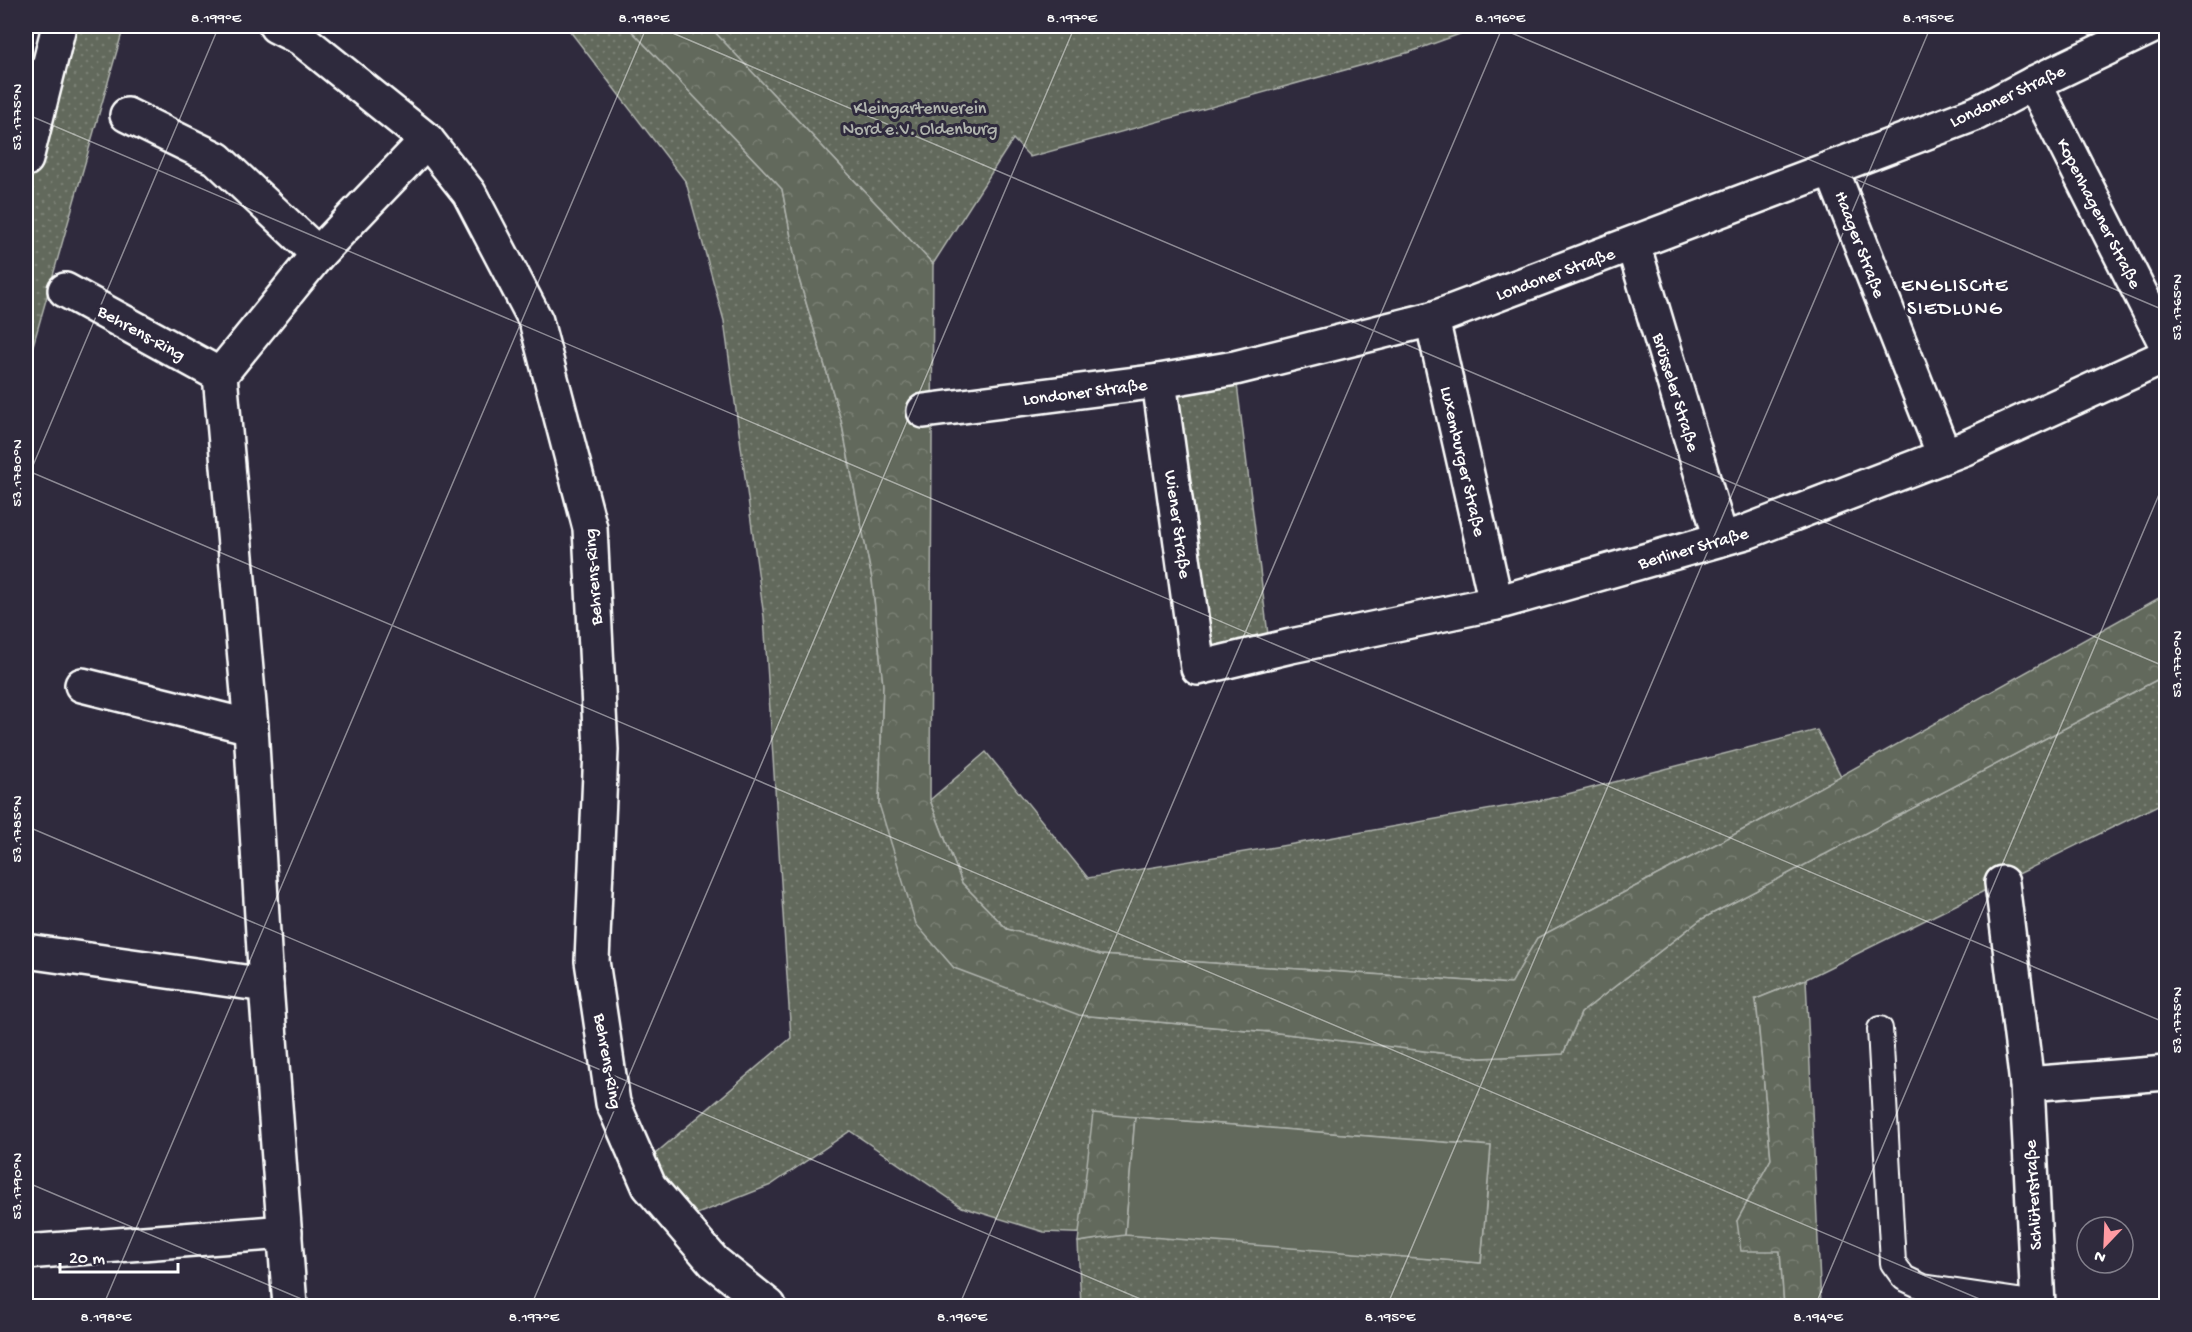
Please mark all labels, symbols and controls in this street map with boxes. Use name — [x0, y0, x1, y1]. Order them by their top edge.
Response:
text: 8.199°E — [191, 10, 242, 28]
text: 8.198°E — [619, 10, 670, 28]
text: 8.197°E — [1047, 10, 1098, 28]
text: 8.196°E — [1475, 10, 1526, 28]
text: 8.195°E — [1903, 10, 1954, 28]
street label: Londoner Straße — [1947, 61, 2070, 133]
text: 53.1775°N — [9, 84, 27, 150]
park label: Kleingartenverein Nord e.V. Oldenburg — [843, 99, 997, 141]
street label: Kopenhagener Straße — [2051, 135, 2145, 293]
street label: Haager Straße — [1829, 189, 1889, 302]
street label: Londoner Straße — [1493, 244, 1619, 307]
text: 53.1765°N — [2169, 274, 2187, 340]
district label: ENGLISCHE SIEDLUNG — [1901, 276, 2009, 322]
street label: Behrens-Ring — [92, 301, 188, 367]
street label: Brüsseler Straße — [1646, 330, 1703, 455]
street label: Londoner Straße — [1022, 375, 1149, 412]
street label: Luxemburger Straße — [1434, 384, 1489, 539]
text: 53.1780°N — [9, 439, 27, 507]
street label: Wiener Straße — [1159, 469, 1195, 581]
street label: Berliner Straße — [1635, 523, 1752, 575]
street label: Behrens-Ring — [581, 528, 608, 627]
text: 53.1770°N — [2169, 630, 2187, 698]
text: 53.1785°N — [9, 795, 27, 862]
text: 53.1775°N — [2169, 987, 2187, 1053]
street label: Behrens-Ring — [588, 1011, 625, 1111]
street label: Schlüterstraße — [2021, 1139, 2048, 1250]
text: 53.1790°N — [9, 1152, 27, 1219]
north arrow — [2075, 1215, 2135, 1275]
scale bar — [60, 1236, 178, 1274]
text: N — [2091, 1245, 2109, 1266]
text: 20 m — [69, 1249, 105, 1270]
text: 8.198°E — [81, 1309, 132, 1327]
text: 8.197°E — [509, 1309, 560, 1327]
text: 8.196°E — [937, 1309, 988, 1327]
text: 8.195°E — [1365, 1309, 1416, 1327]
text: 8.194°E — [1793, 1309, 1843, 1327]

